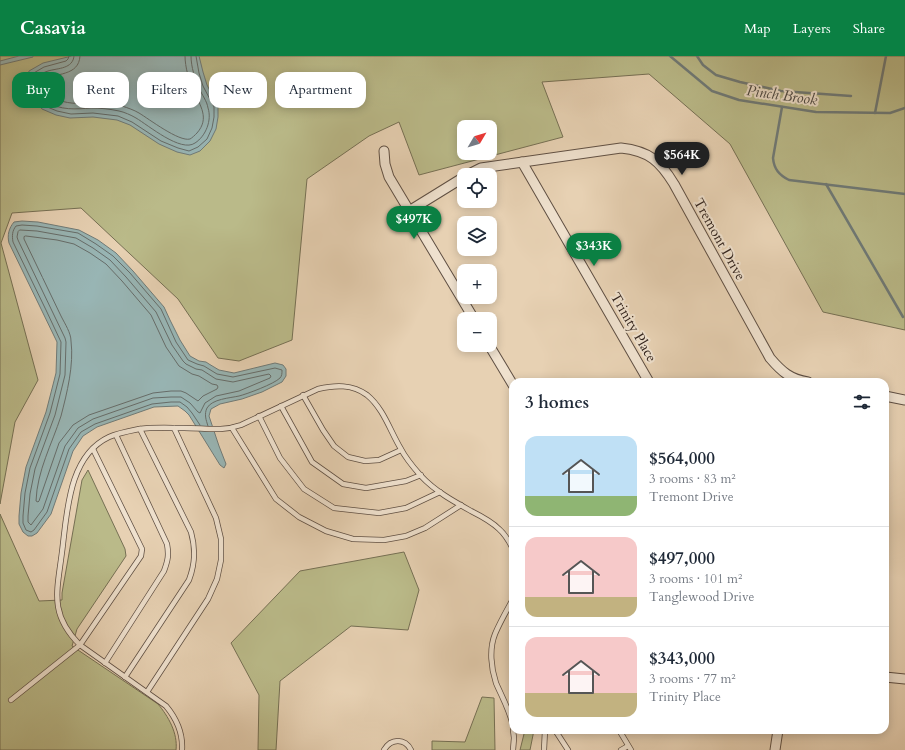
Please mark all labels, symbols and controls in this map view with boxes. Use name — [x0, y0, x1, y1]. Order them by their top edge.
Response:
text: Casavia — [20, 15, 86, 41]
text: Map — [744, 19, 771, 38]
text: Layers — [793, 19, 831, 38]
text: Share — [853, 19, 885, 38]
chip: Buy — [12, 72, 65, 108]
chip: Rent — [73, 72, 129, 108]
chip: Filters — [137, 72, 201, 108]
chip: New — [209, 72, 267, 108]
chip: Apartment — [275, 72, 366, 108]
water label: Pinch Brook — [745, 80, 819, 110]
north arrow — [457, 120, 497, 160]
map controls — [457, 120, 497, 352]
pin: $564K — [654, 142, 710, 176]
text: $564K — [663, 146, 701, 164]
button: locate — [457, 168, 497, 208]
street label: Tremont Drive — [689, 195, 750, 284]
pin: $497K — [386, 206, 442, 240]
text: $497K — [395, 210, 433, 228]
button: layers — [457, 216, 497, 256]
pin: $343K — [566, 233, 622, 267]
text: $343K — [575, 237, 613, 255]
button: + — [457, 264, 497, 304]
street label: Trinity Place — [606, 289, 661, 366]
button: − — [457, 312, 497, 352]
text: 3 homes — [525, 391, 589, 414]
icon: filters — [851, 391, 873, 413]
text: $564,000 — [649, 447, 715, 470]
icon: home — [557, 452, 605, 500]
text: 3 rooms · 83 m² — [649, 470, 736, 488]
text: Tremont Drive — [649, 488, 734, 506]
text: $497,000 — [649, 547, 715, 570]
icon: home — [557, 553, 605, 601]
text: 3 rooms · 101 m² — [649, 570, 742, 588]
text: Tanglewood Drive — [649, 588, 754, 606]
text: $343,000 — [649, 647, 715, 670]
icon: home — [557, 653, 605, 701]
text: 3 rooms · 77 m² — [649, 670, 736, 688]
text: Trinity Place — [649, 688, 721, 706]

